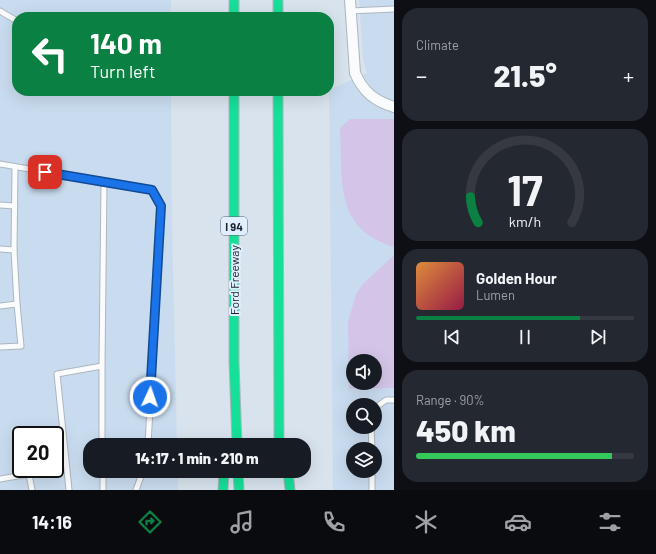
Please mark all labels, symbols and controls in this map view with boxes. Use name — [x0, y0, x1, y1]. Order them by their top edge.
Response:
text: 140 m — [90, 26, 162, 60]
icon: left — [24, 28, 76, 80]
text: Climate — [416, 37, 459, 53]
text: 21.5° — [493, 57, 557, 93]
text: Turn left — [90, 60, 156, 82]
text: − — [416, 62, 427, 88]
text: + — [623, 62, 634, 88]
pin — [28, 155, 62, 189]
icon: arrive — [34, 161, 56, 183]
text: 17 — [507, 164, 543, 214]
text: km/h — [509, 212, 541, 229]
road number: I 94 — [221, 217, 247, 235]
street label: Ford Freeway — [227, 245, 241, 315]
text: Golden Hour — [476, 269, 557, 287]
text: Lumen — [476, 287, 515, 303]
icon: previous — [441, 326, 463, 348]
icon: pause — [514, 326, 536, 348]
icon: next — [587, 326, 609, 348]
map controls — [346, 354, 382, 478]
button: sound — [346, 354, 382, 390]
position arrow — [129, 376, 171, 418]
text: Range · 90% — [416, 392, 485, 408]
button: search — [346, 398, 382, 434]
text: 450 km — [416, 412, 516, 448]
speed limit sign: 20 — [12, 426, 64, 478]
button: layers — [346, 442, 382, 478]
text: 14:17 · 1 min · 210 m — [135, 449, 259, 467]
icon: directions — [136, 508, 164, 536]
icon: music — [228, 508, 256, 536]
icon: phone — [320, 508, 348, 536]
icon: climate — [412, 508, 440, 536]
icon: car — [504, 508, 532, 536]
icon: filters — [596, 508, 624, 536]
text: 14:16 — [32, 511, 72, 533]

